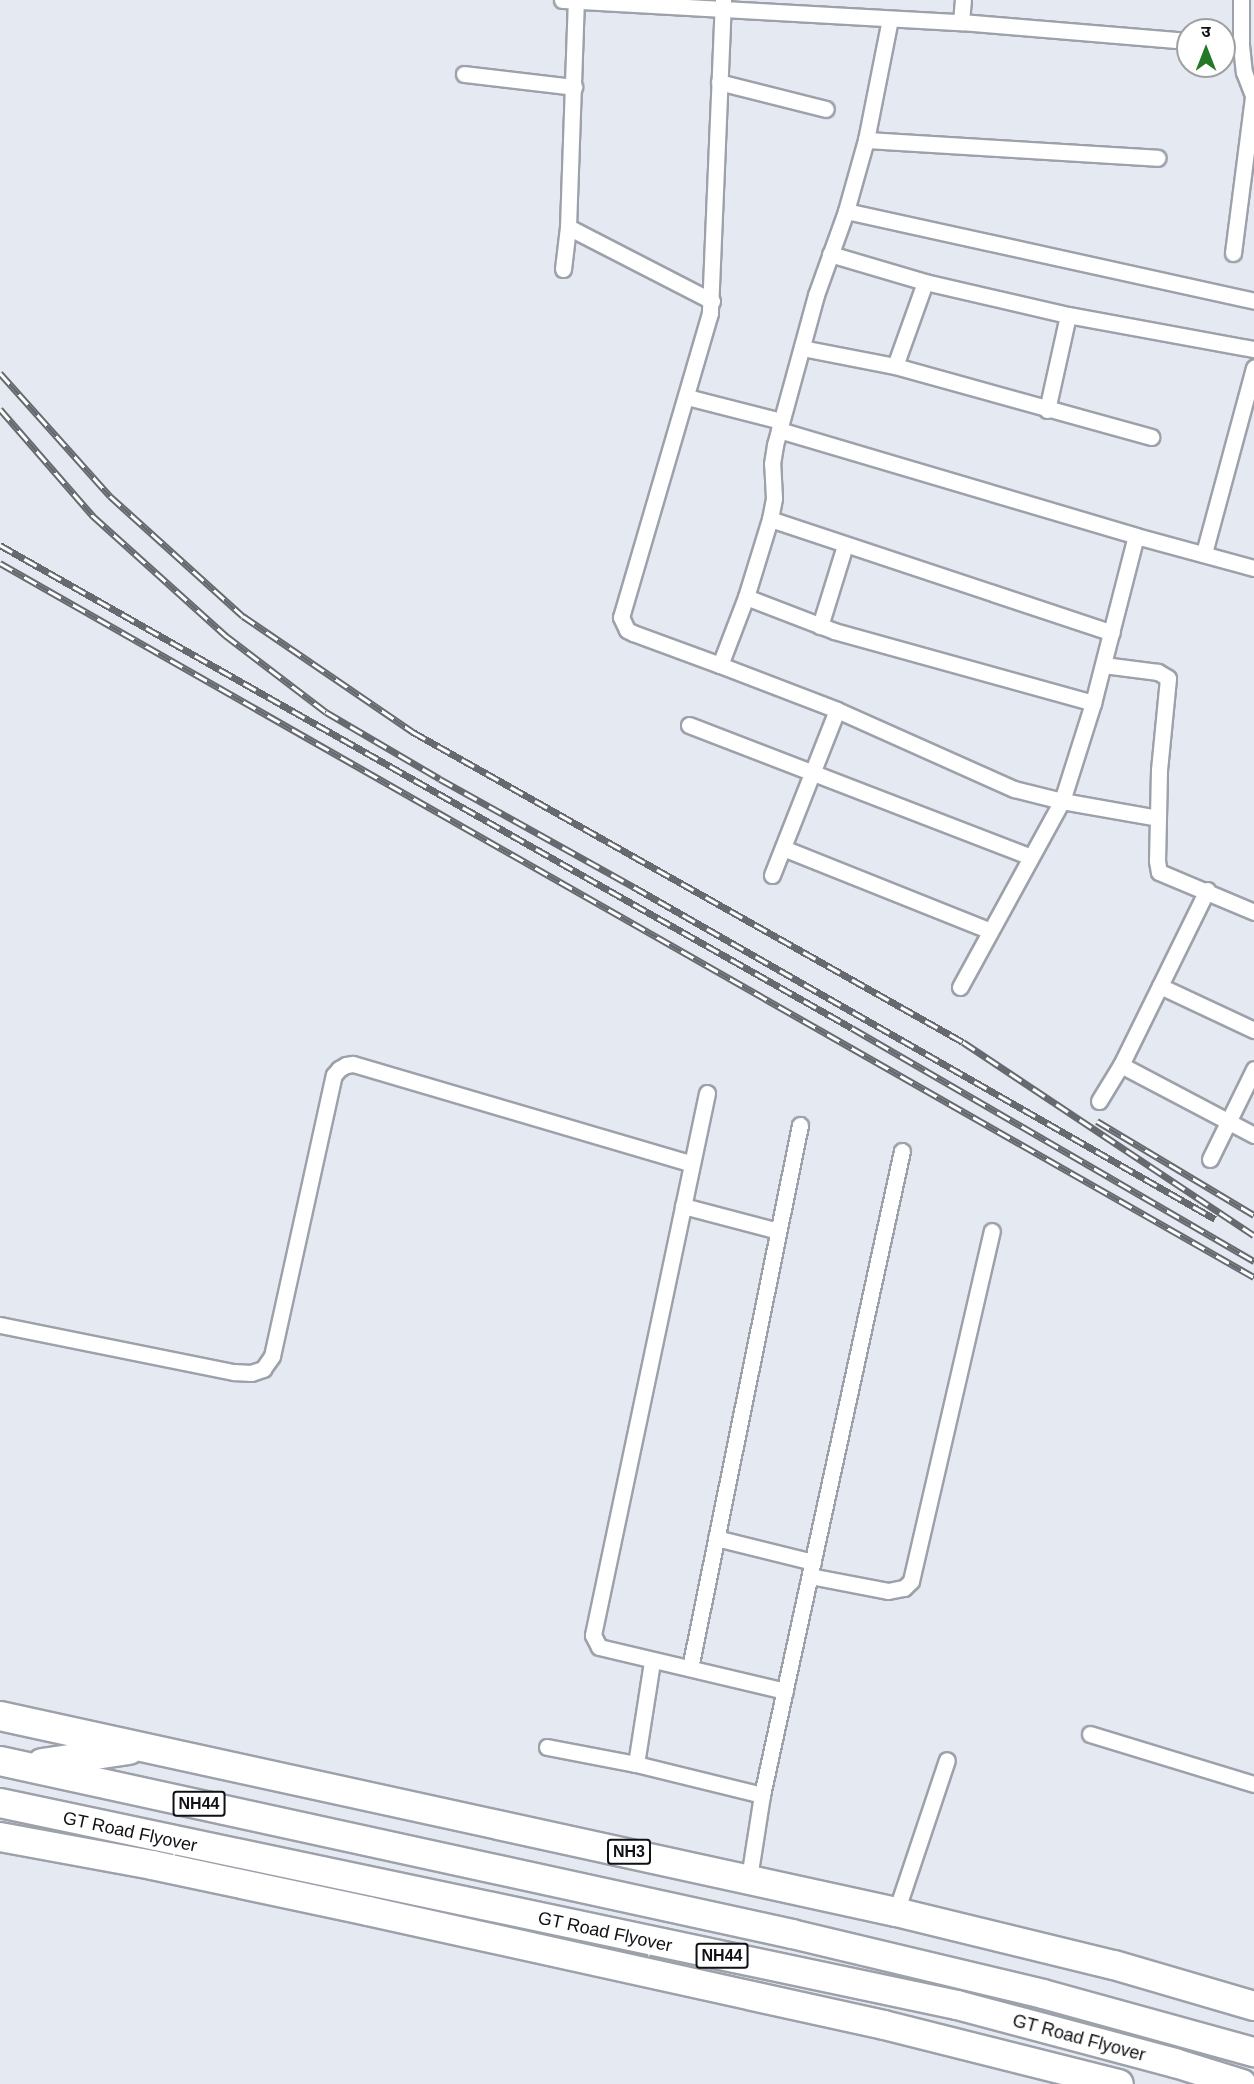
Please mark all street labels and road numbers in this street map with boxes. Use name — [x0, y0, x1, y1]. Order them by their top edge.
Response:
road number: NH44 — [172, 1791, 226, 1817]
street label: GT Road Flyover — [61, 1807, 199, 1857]
road number: NH3 — [606, 1839, 652, 1865]
street label: GT Road Flyover — [536, 1907, 674, 1957]
road number: NH44 — [695, 1943, 749, 1969]
street label: GT Road Flyover — [1010, 2010, 1148, 2066]

